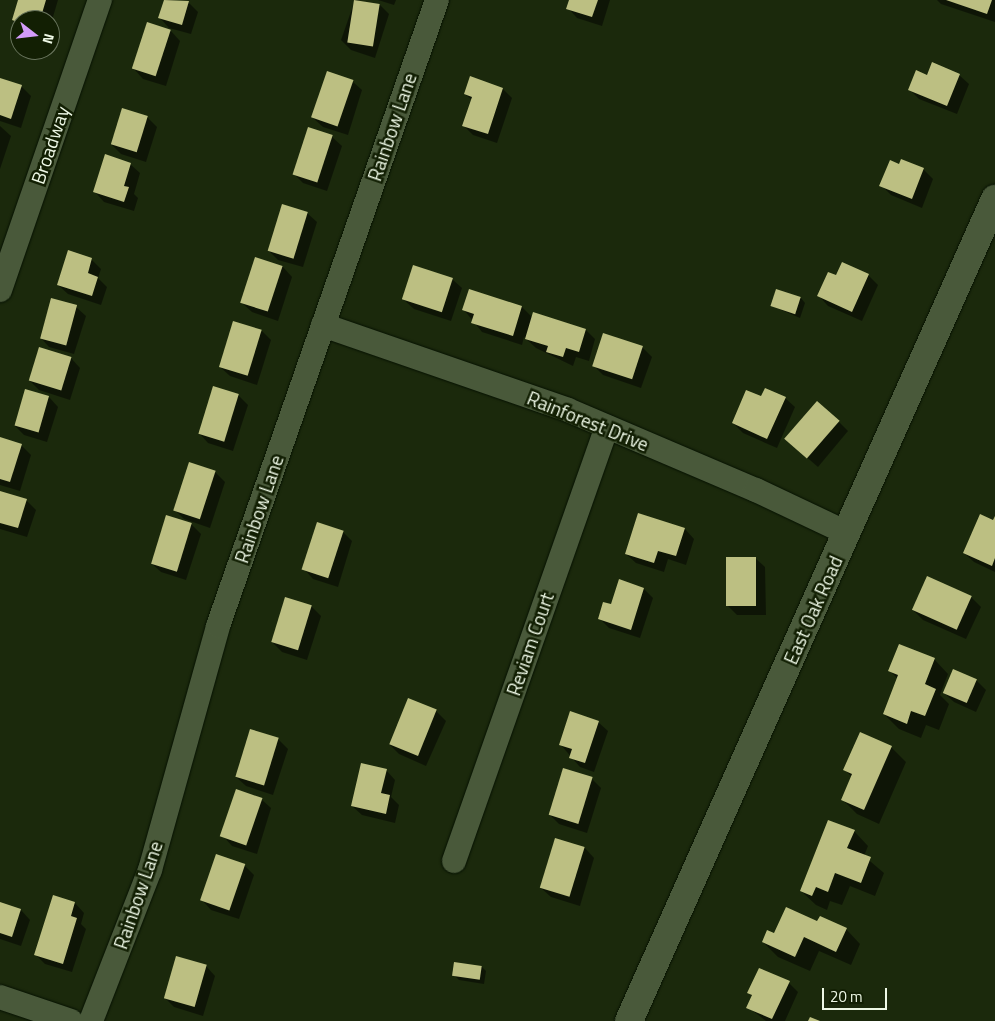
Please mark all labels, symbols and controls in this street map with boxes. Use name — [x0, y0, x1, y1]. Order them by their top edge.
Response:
north arrow — [10, 10, 60, 60]
text: N — [38, 31, 60, 47]
street label: Rainbow Lane — [363, 70, 421, 184]
street label: Broadway — [26, 103, 74, 187]
street label: Rainforest Drive — [524, 386, 652, 456]
street label: Rainbow Lane — [230, 452, 288, 566]
street label: East Oak Road — [779, 552, 847, 668]
street label: Reviam Court — [502, 590, 558, 698]
street label: Rainbow Lane — [109, 838, 167, 952]
scale bar — [825, 978, 890, 1010]
text: 20 m — [830, 985, 863, 1008]

